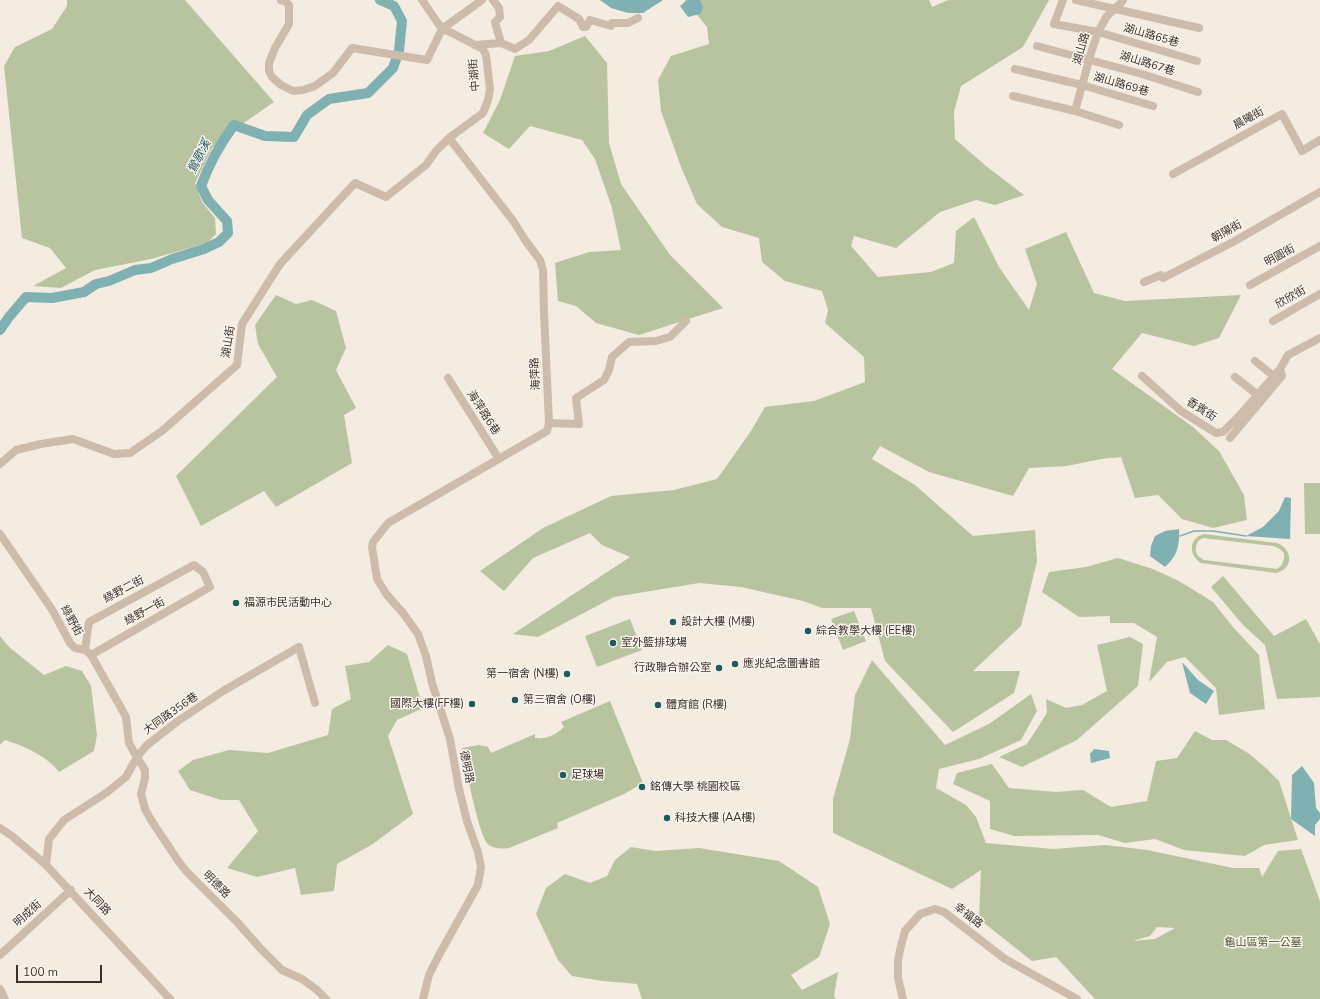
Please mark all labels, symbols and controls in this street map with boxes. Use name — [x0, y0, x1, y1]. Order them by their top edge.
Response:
street label: 湖山路65巷 — [1122, 22, 1180, 50]
street label: 湖山路 — [1071, 31, 1093, 67]
street label: 湖山路67巷 — [1118, 49, 1176, 79]
street label: 中湖街 — [467, 58, 483, 92]
street label: 湖山路69巷 — [1092, 71, 1150, 99]
street label: 晨曦街 — [1231, 105, 1267, 133]
water label: 鶯歌溪 — [185, 138, 215, 176]
street label: 朝陽街 — [1209, 218, 1245, 246]
street label: 明圓街 — [1262, 242, 1298, 270]
street label: 欣欣街 — [1273, 284, 1309, 312]
street label: 湖山街 — [220, 325, 238, 359]
street label: 海萍路 — [529, 357, 543, 391]
street label: 海萍路6巷 — [464, 388, 502, 438]
street label: 香賓街 — [1184, 395, 1218, 425]
street label: 綠野二街 — [101, 574, 147, 606]
street label: 綠野一街 — [123, 596, 167, 628]
place label: 福源市民活動中心 — [244, 596, 332, 610]
marker: 福源市民活動中心 — [231, 598, 241, 608]
street label: 綠野街 — [57, 603, 85, 639]
place label: 設計大樓 (M樓) — [681, 615, 755, 629]
marker: 設計大樓 (M樓) — [668, 617, 678, 627]
place label: 綜合教學大樓 (EE樓) — [816, 624, 916, 638]
marker: 綜合教學大樓 (EE樓) — [803, 626, 813, 636]
place label: 室外籃排球場 — [621, 636, 687, 650]
marker: 室外籃排球場 — [608, 638, 618, 648]
place label: 應兆紀念圖書館 — [743, 657, 820, 671]
marker: 應兆紀念圖書館 — [730, 659, 740, 669]
place label: 行政聯合辦公室 — [634, 661, 711, 675]
marker: 行政聯合辦公室 — [714, 663, 724, 673]
place label: 第一宿舍 (N樓) — [486, 667, 559, 681]
marker: 第一宿舍 (N樓) — [562, 669, 572, 679]
street label: 大同路356巷 — [141, 690, 201, 738]
place label: 第三宿舍 (O樓) — [523, 693, 596, 707]
marker: 第三宿舍 (O樓) — [510, 695, 520, 705]
place label: 國際大樓(FF樓) — [390, 697, 464, 711]
place label: 體育館 (R樓) — [666, 698, 727, 712]
marker: 國際大樓(FF樓) — [467, 699, 477, 709]
marker: 體育館 (R樓) — [653, 700, 663, 710]
street label: 德明路 — [456, 750, 476, 784]
place label: 足球場 — [571, 768, 604, 782]
marker: 足球場 — [558, 770, 568, 780]
place label: 銘傳大學 桃園校區 — [650, 780, 741, 794]
marker: 銘傳大學 桃園校區 — [637, 782, 647, 792]
place label: 科技大樓 (AA樓) — [675, 811, 756, 825]
marker: 科技大樓 (AA樓) — [662, 813, 672, 823]
street label: 明德路 — [200, 869, 232, 901]
street label: 大同路 — [81, 885, 113, 919]
street label: 明成街 — [11, 898, 45, 930]
street label: 幸福路 — [951, 901, 985, 931]
park label: 龜山區第一公墓 — [1225, 936, 1301, 950]
scale bar — [18, 957, 104, 983]
text: 100 m — [23, 964, 58, 980]

